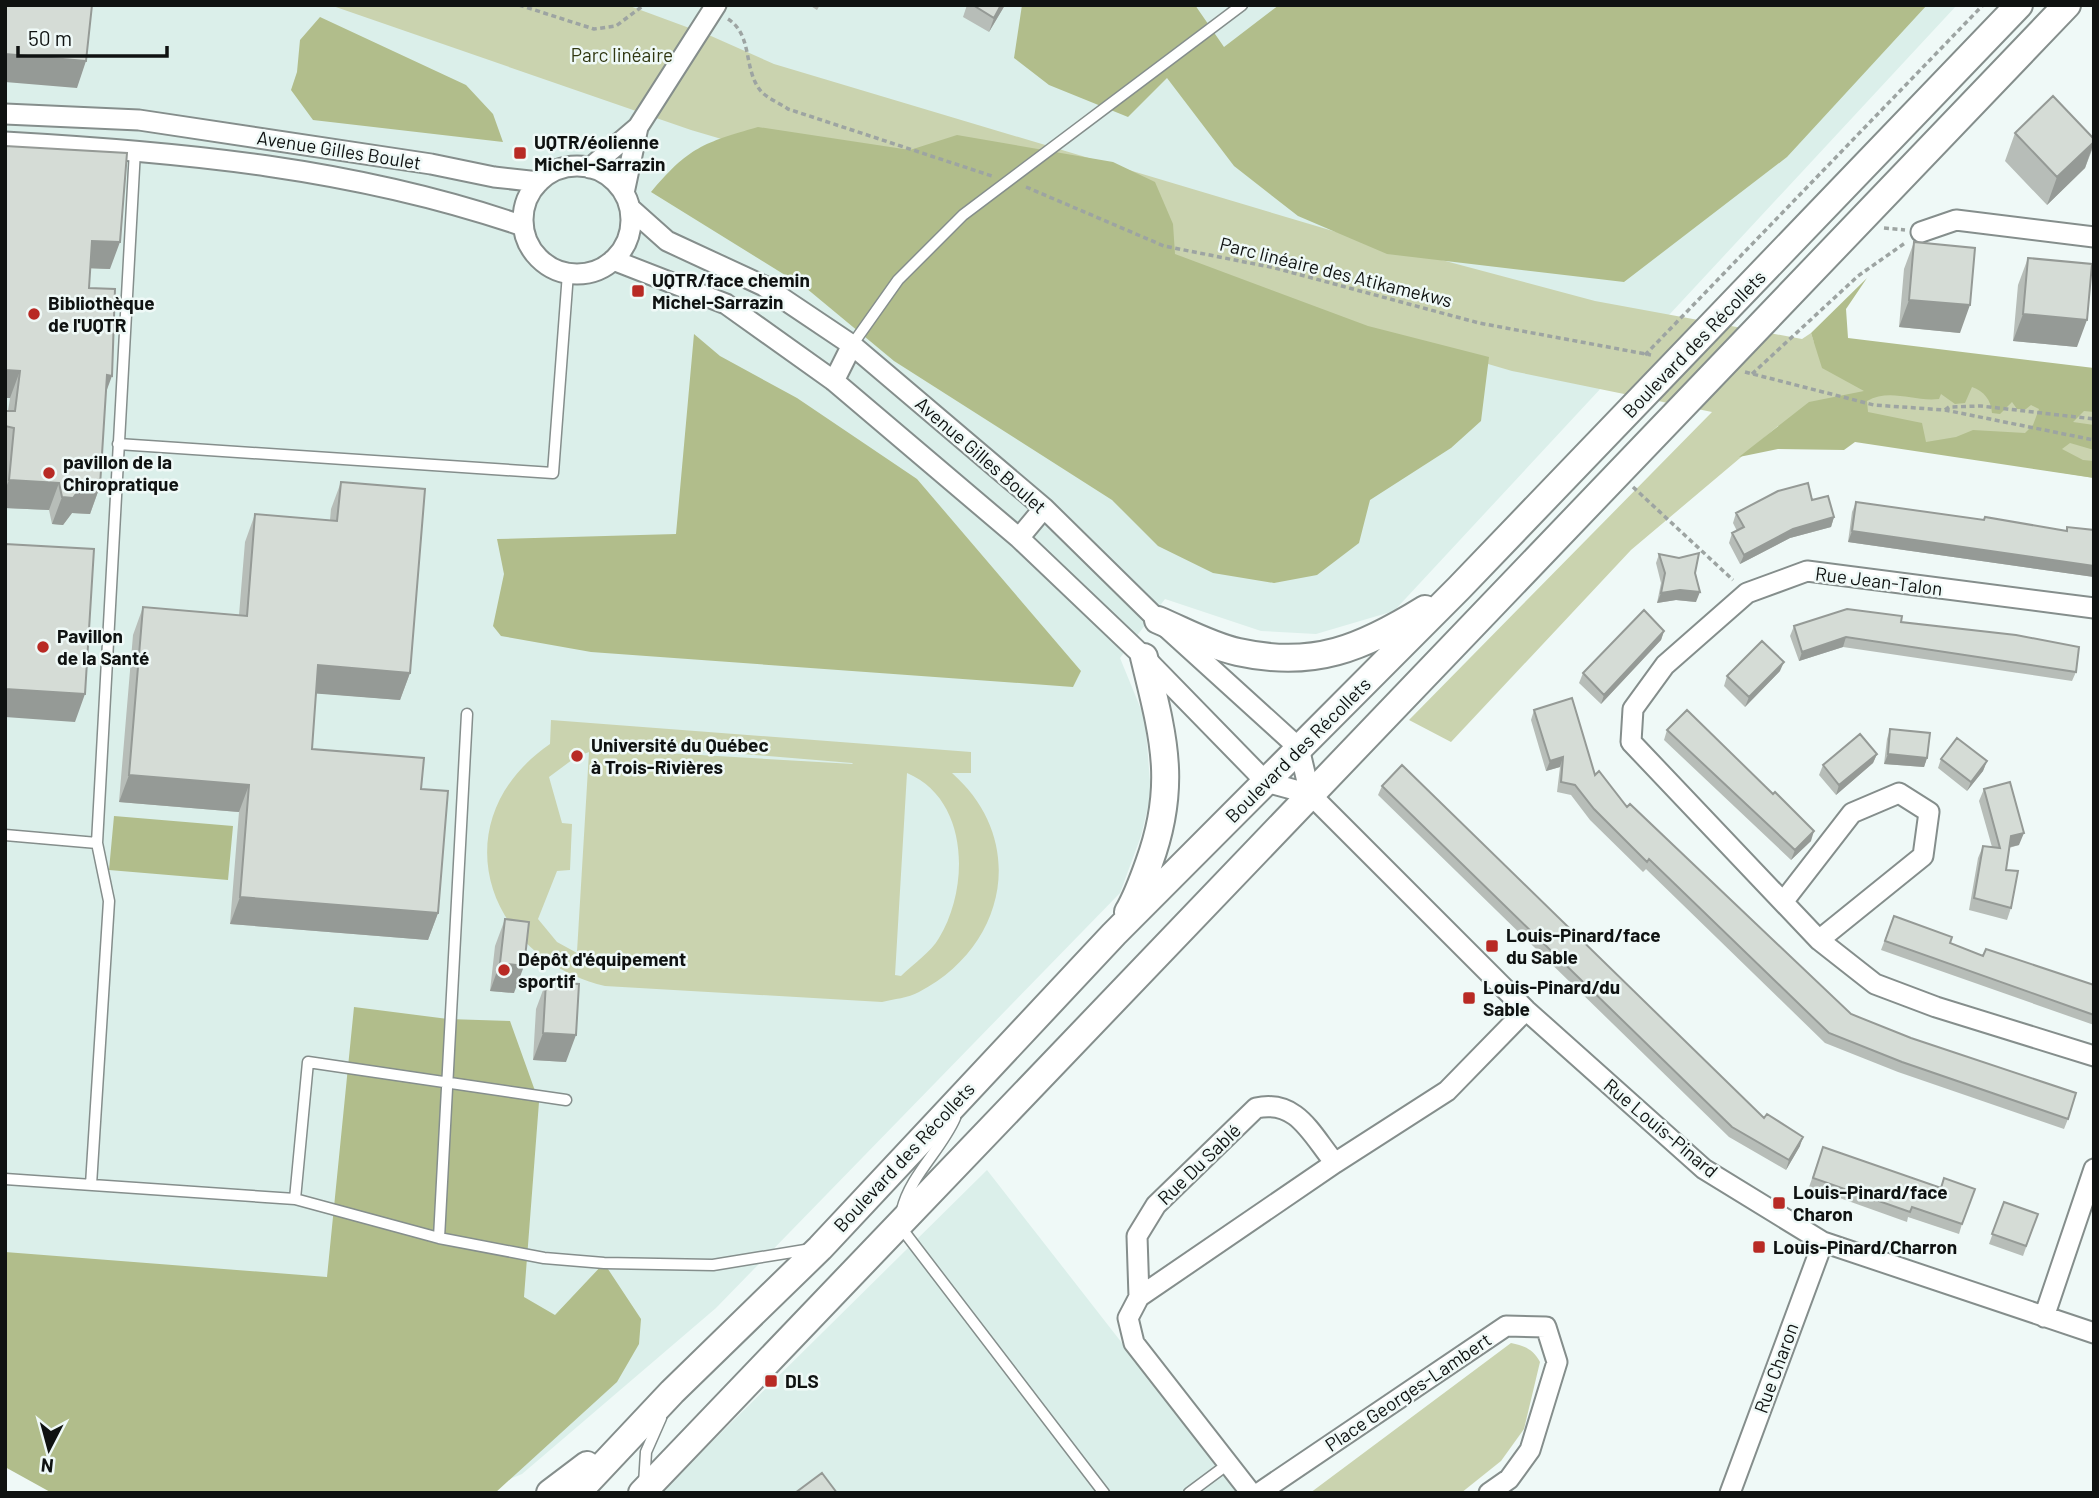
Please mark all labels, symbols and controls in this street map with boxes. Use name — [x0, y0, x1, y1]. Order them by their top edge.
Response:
scale bar — [18, 14, 166, 58]
text: 50 m — [28, 25, 72, 50]
park label: Parc linéaire — [571, 43, 673, 66]
street label: Avenue Gilles Boulet — [255, 125, 423, 174]
place label: UQTR/éolienne Michel-Sarrazin — [534, 130, 665, 175]
marker: UQTR/éolienne Michel-Sarrazin — [512, 145, 528, 161]
street label: Parc linéaire des Atikamekws — [1217, 231, 1455, 312]
street label: Boulevard des Récollets — [1617, 265, 1770, 422]
place label: UQTR/face chemin Michel-Sarrazin — [652, 268, 810, 313]
marker: UQTR/face chemin Michel-Sarrazin — [630, 283, 646, 299]
place label: Bibliothèque de l'UQTR — [48, 291, 155, 336]
marker: Bibliothèque de l'UQTR — [26, 306, 42, 322]
street label: Avenue Gilles Boulet — [911, 391, 1052, 518]
place label: pavillon de la Chiropratique — [63, 450, 179, 495]
marker: pavillon de la Chiropratique — [41, 465, 57, 481]
street label: Rue Jean-Talon — [1814, 561, 1944, 600]
place label: Pavillon de la Santé — [57, 624, 149, 669]
marker: Pavillon de la Santé — [35, 639, 51, 655]
street label: Boulevard des Récollets — [1220, 672, 1375, 827]
place label: Université du Québec à Trois-Rivières — [591, 733, 769, 778]
marker: Université du Québec à Trois-Rivières — [569, 748, 585, 764]
place label: Louis-Pinard/face du Sable — [1506, 923, 1661, 968]
marker: Louis-Pinard/face du Sable — [1484, 938, 1500, 954]
place label: Dépôt d'équipement sportif — [518, 947, 686, 992]
marker: Dépôt d'équipement sportif — [496, 962, 512, 978]
place label: Louis-Pinard/du Sable — [1483, 975, 1620, 1020]
marker: Louis-Pinard/du Sable — [1461, 990, 1477, 1006]
street label: Rue Louis-Pinard — [1600, 1073, 1723, 1182]
street label: Boulevard des Récollets — [828, 1077, 979, 1236]
street label: Rue Du Sablé — [1152, 1118, 1245, 1209]
place label: Louis-Pinard/face Charon — [1793, 1180, 1948, 1225]
marker: Louis-Pinard/face Charon — [1771, 1195, 1787, 1211]
place label: Louis-Pinard/Charron — [1773, 1235, 1957, 1258]
marker: Louis-Pinard/Charron — [1751, 1239, 1767, 1255]
street label: Rue Charon — [1749, 1319, 1803, 1416]
street label: Place Georges-Lambert — [1320, 1327, 1495, 1456]
place label: DLS — [785, 1369, 819, 1392]
marker: DLS — [763, 1373, 779, 1389]
north arrow — [14, 1414, 84, 1484]
text: N — [40, 1454, 55, 1479]

